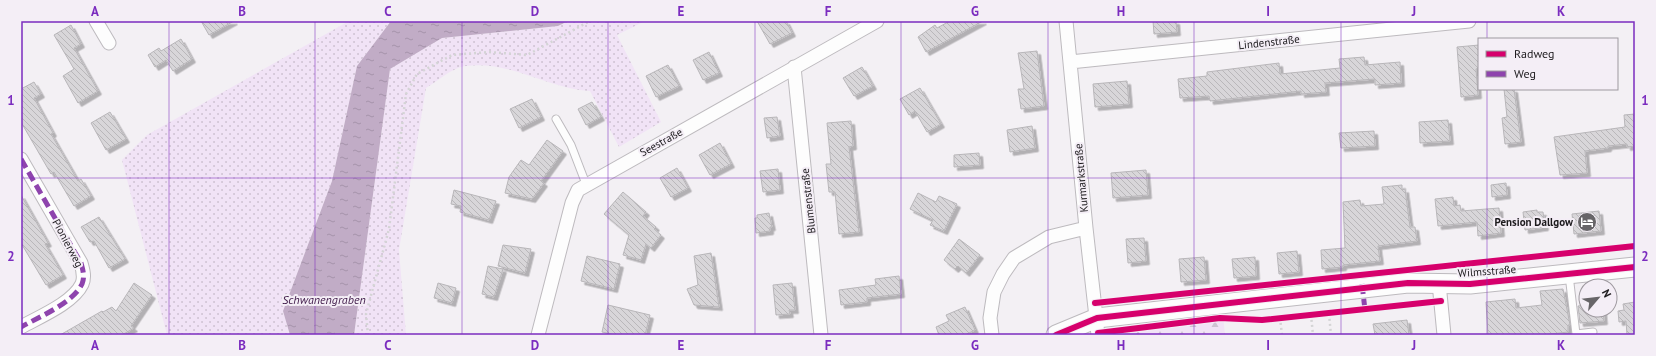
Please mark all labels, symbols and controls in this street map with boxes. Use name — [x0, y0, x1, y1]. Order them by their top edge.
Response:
text: A — [91, 3, 99, 20]
text: B — [238, 3, 246, 20]
text: C — [384, 3, 392, 20]
text: D — [531, 3, 539, 20]
text: E — [678, 3, 685, 20]
text: F — [825, 3, 832, 20]
text: G — [971, 3, 979, 20]
text: H — [1117, 3, 1125, 20]
text: I — [1266, 3, 1270, 20]
text: J — [1411, 3, 1416, 20]
text: K — [1557, 3, 1565, 20]
street label: Lindenstraße — [1238, 32, 1301, 52]
legend — [1478, 38, 1618, 90]
text: Radweg — [1514, 46, 1555, 61]
text: Weg — [1514, 66, 1536, 81]
text: 1 — [7, 92, 15, 109]
text: 1 — [1641, 92, 1649, 109]
street label: Seestraße — [637, 124, 685, 159]
street label: Kurmarkstraße — [1071, 143, 1091, 213]
street label: Blumenstraße — [798, 167, 818, 234]
hotel icon: Pension Dallgow — [1576, 211, 1598, 233]
place label: Pension Dallgow — [1495, 215, 1574, 229]
street label: Pionierweg — [49, 216, 87, 270]
text: 2 — [7, 248, 15, 265]
text: 2 — [1641, 248, 1649, 265]
street label: Wilmsstraße — [1457, 262, 1517, 280]
north arrow — [1578, 278, 1618, 318]
text: N — [1599, 287, 1615, 300]
water label: Schwanengraben — [282, 292, 366, 307]
text: A — [91, 337, 99, 354]
text: B — [238, 337, 246, 354]
text: C — [384, 337, 392, 354]
text: D — [531, 337, 539, 354]
text: E — [678, 337, 685, 354]
text: F — [825, 337, 832, 354]
text: G — [971, 337, 979, 354]
text: H — [1117, 337, 1125, 354]
text: I — [1266, 337, 1270, 354]
text: J — [1411, 337, 1416, 354]
text: K — [1557, 337, 1565, 354]

